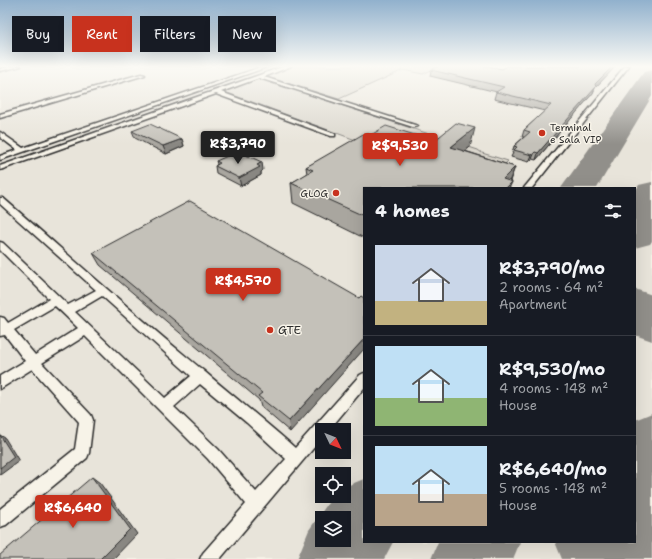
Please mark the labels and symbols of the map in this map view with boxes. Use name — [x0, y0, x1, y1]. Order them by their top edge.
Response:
place label: Terminal e Sala VIP — [550, 121, 601, 146]
marker: Terminal e Sala VIP — [537, 128, 547, 138]
pin: R$3,790 — [201, 131, 275, 165]
pin: R$9,530 — [363, 133, 437, 167]
place label: GLOG — [301, 187, 328, 200]
marker: GLOG — [331, 188, 341, 198]
pin: R$4,570 — [206, 268, 280, 302]
place label: GTE — [278, 322, 301, 338]
marker: GTE — [265, 325, 275, 335]
north arrow — [315, 423, 351, 459]
pin: R$6,640 — [36, 495, 110, 529]

